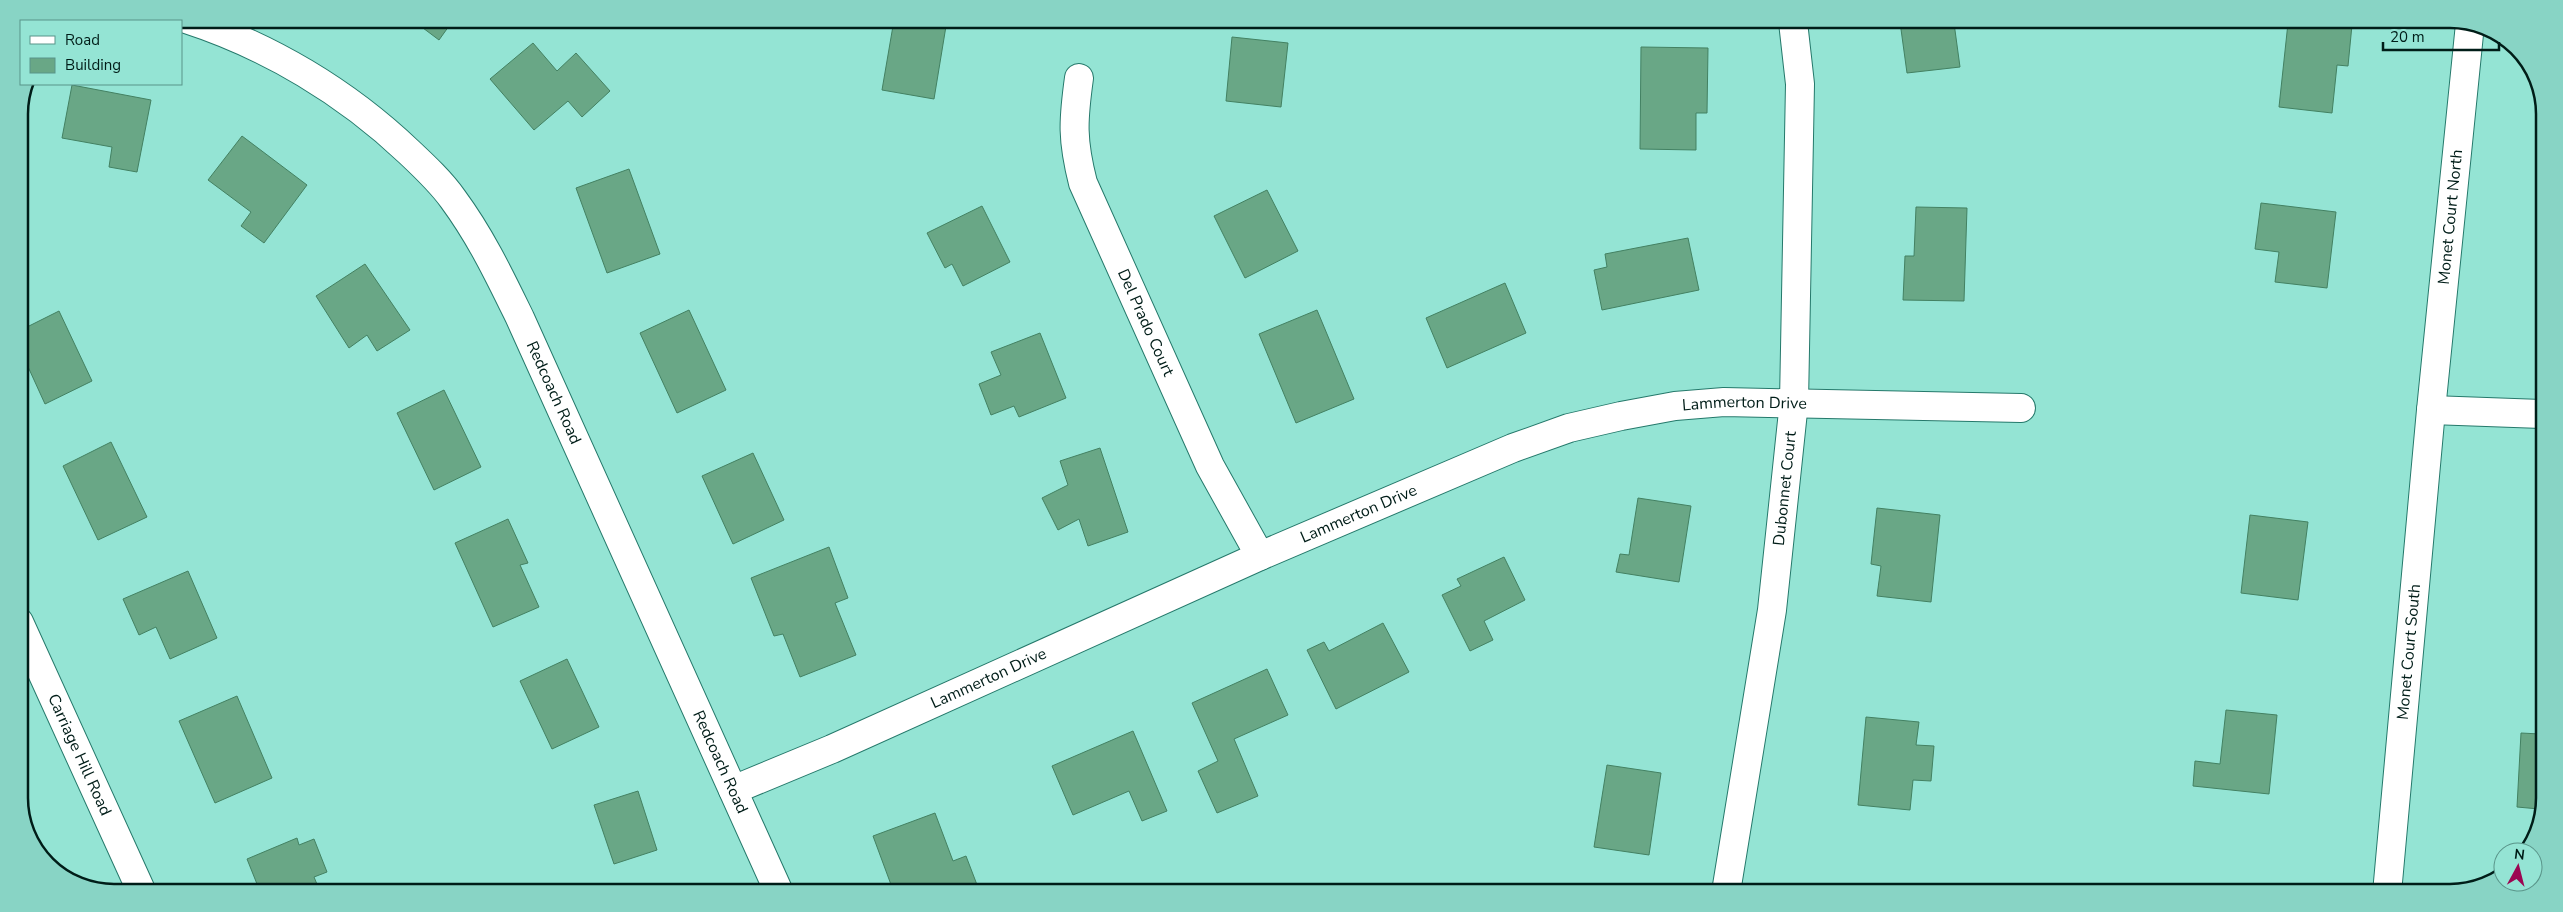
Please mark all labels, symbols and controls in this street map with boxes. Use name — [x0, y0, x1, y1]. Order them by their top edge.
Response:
legend — [20, 20, 182, 85]
scale bar — [2383, 20, 2499, 52]
text: 20 m — [2390, 27, 2425, 47]
text: Road — [65, 30, 100, 50]
text: Building — [65, 55, 121, 75]
street label: Monet Court North — [2433, 148, 2468, 286]
street label: Del Prado Court — [1112, 265, 1180, 380]
street label: Redcoach Road — [521, 338, 587, 448]
street label: Lammerton Drive — [1681, 391, 1807, 416]
street label: Dubonnet Court — [1768, 429, 1802, 547]
street label: Lammerton Drive — [1297, 479, 1420, 548]
street label: Monet Court South — [2392, 583, 2426, 721]
street label: Lammerton Drive — [927, 643, 1050, 714]
street label: Carriage Hill Road — [42, 690, 117, 819]
street label: Redcoach Road — [687, 707, 753, 817]
north arrow — [2493, 842, 2543, 892]
text: N — [2513, 845, 2526, 865]

